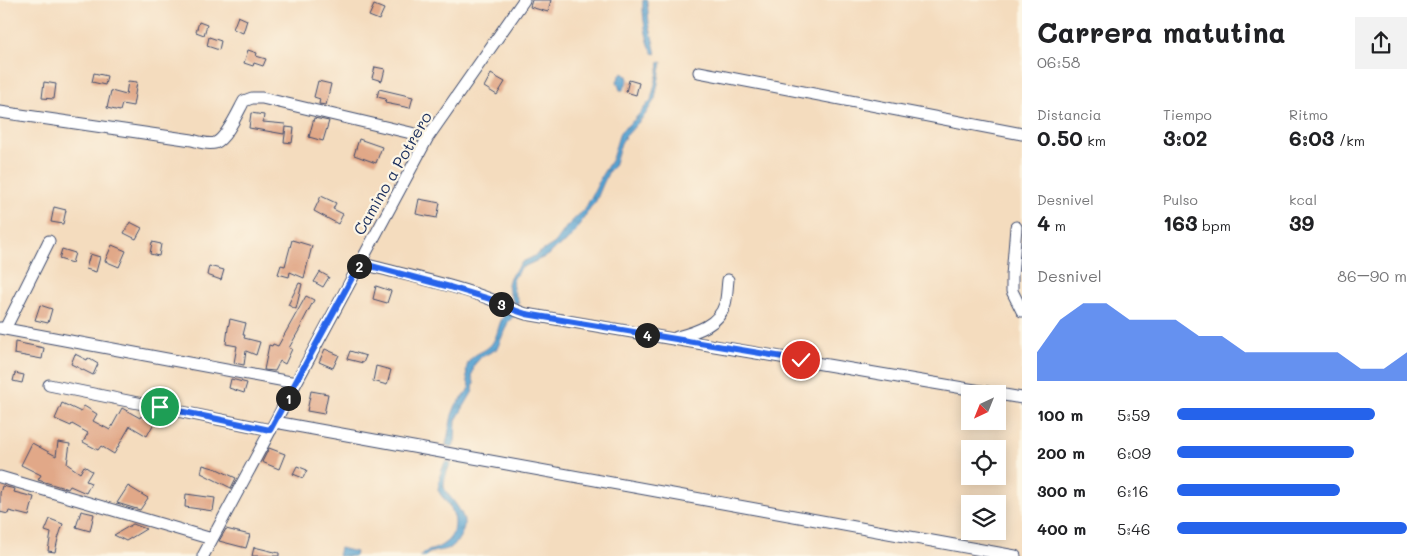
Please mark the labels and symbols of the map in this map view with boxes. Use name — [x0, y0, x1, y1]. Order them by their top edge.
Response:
street label: Camino a Potrero — [348, 107, 436, 239]
pin: 2 — [346, 254, 372, 278]
pin: 3 — [488, 292, 514, 316]
pin: 4 — [634, 322, 660, 348]
pin — [780, 339, 822, 381]
north arrow — [961, 385, 1006, 430]
pin — [139, 386, 181, 428]
pin: 1 — [276, 386, 300, 410]

